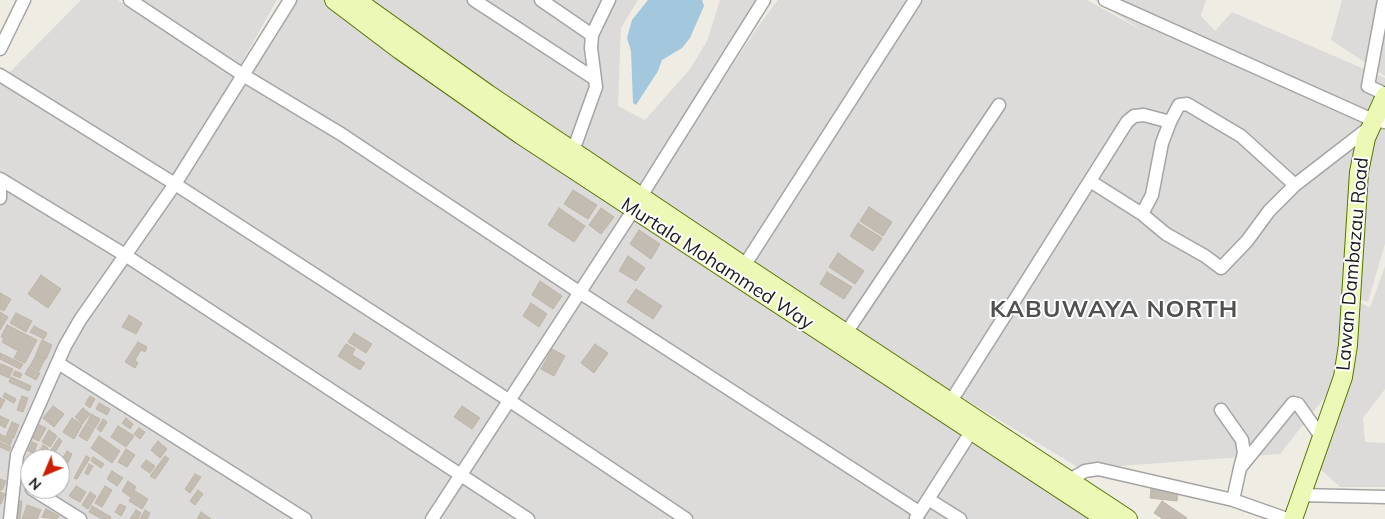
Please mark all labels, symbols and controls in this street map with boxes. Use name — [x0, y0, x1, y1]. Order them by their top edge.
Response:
street label: Lawan Dambazau Road — [1332, 156, 1374, 372]
street label: Murtala Mohammed Way — [617, 193, 817, 335]
district label: KABUWAYA NORTH — [988, 296, 1240, 324]
north arrow — [20, 449, 70, 499]
text: N — [25, 474, 45, 494]

